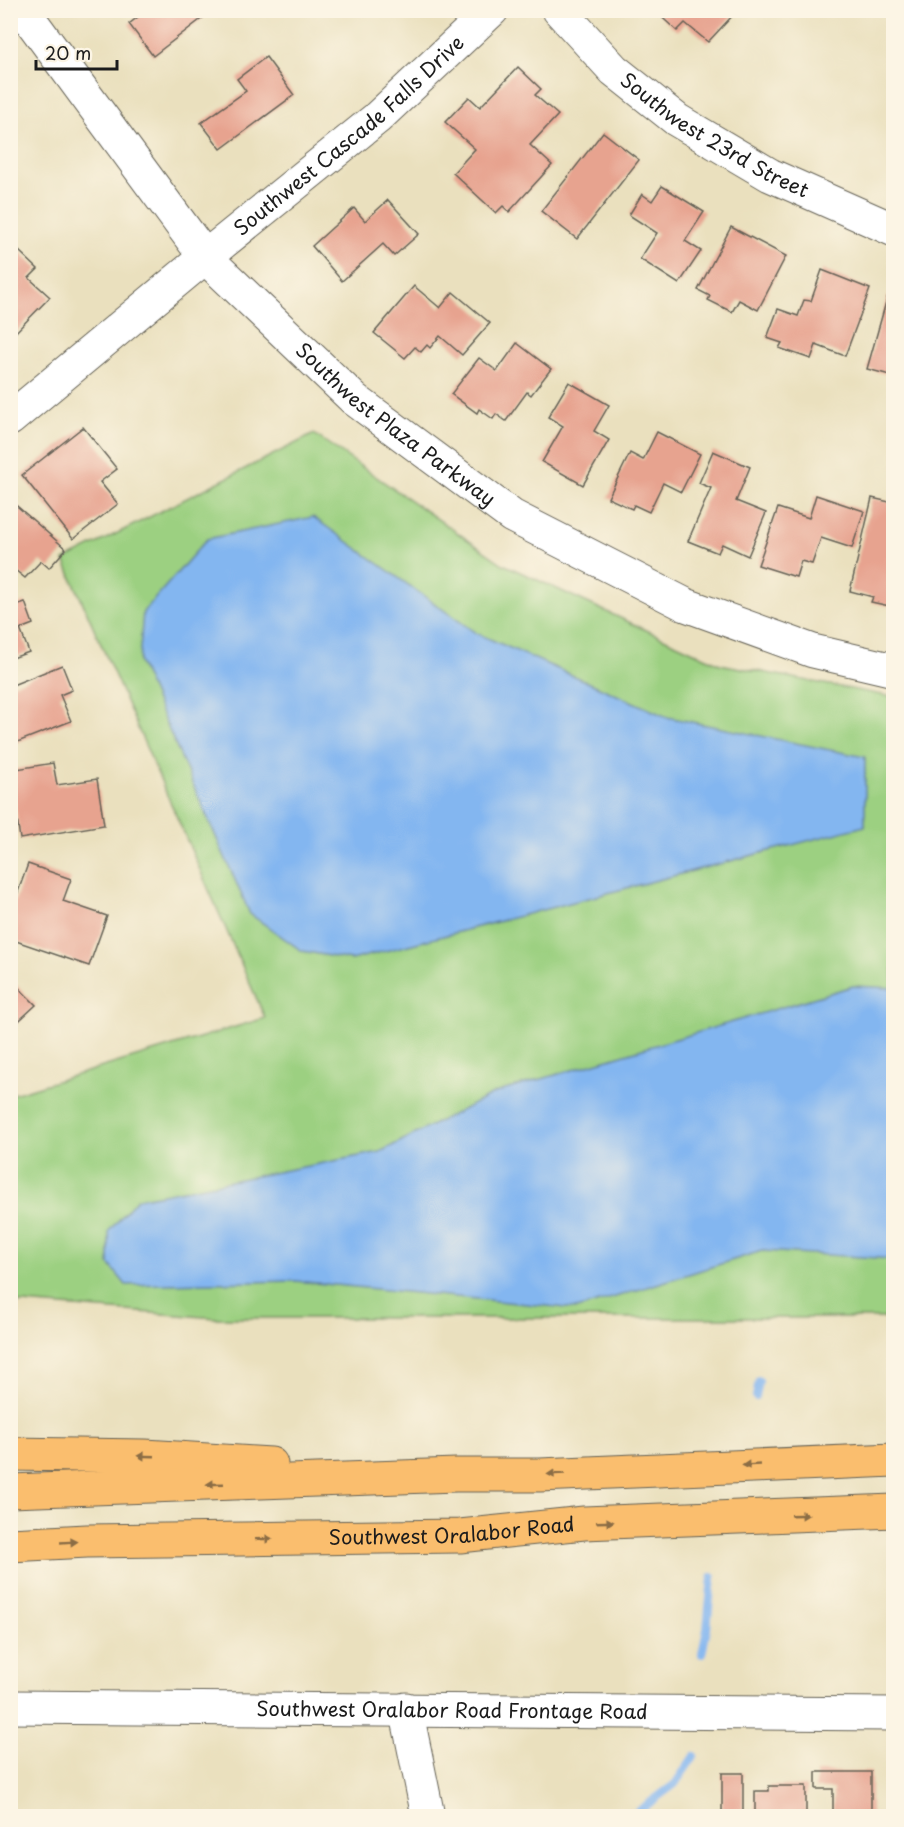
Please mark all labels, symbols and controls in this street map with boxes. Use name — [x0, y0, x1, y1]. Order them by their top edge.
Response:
street label: Southwest Cascade Falls Drive — [227, 28, 470, 242]
scale bar — [36, 33, 117, 71]
text: 20 m — [45, 39, 91, 66]
street label: Southwest 23rd Street — [614, 65, 814, 204]
street label: Southwest Plaza Parkway — [289, 335, 502, 513]
one-way arrow — [136, 1452, 155, 1461]
one-way arrow — [742, 1461, 761, 1470]
one-way arrow — [547, 1470, 566, 1479]
one-way arrow — [205, 1480, 224, 1489]
street label: Southwest Oralabor Road — [328, 1508, 576, 1552]
one-way arrow — [791, 1510, 810, 1519]
one-way arrow — [596, 1518, 615, 1527]
one-way arrow — [254, 1534, 273, 1544]
one-way arrow — [59, 1537, 78, 1546]
street label: Southwest Oralabor Road Frontage Road — [256, 1693, 648, 1726]

